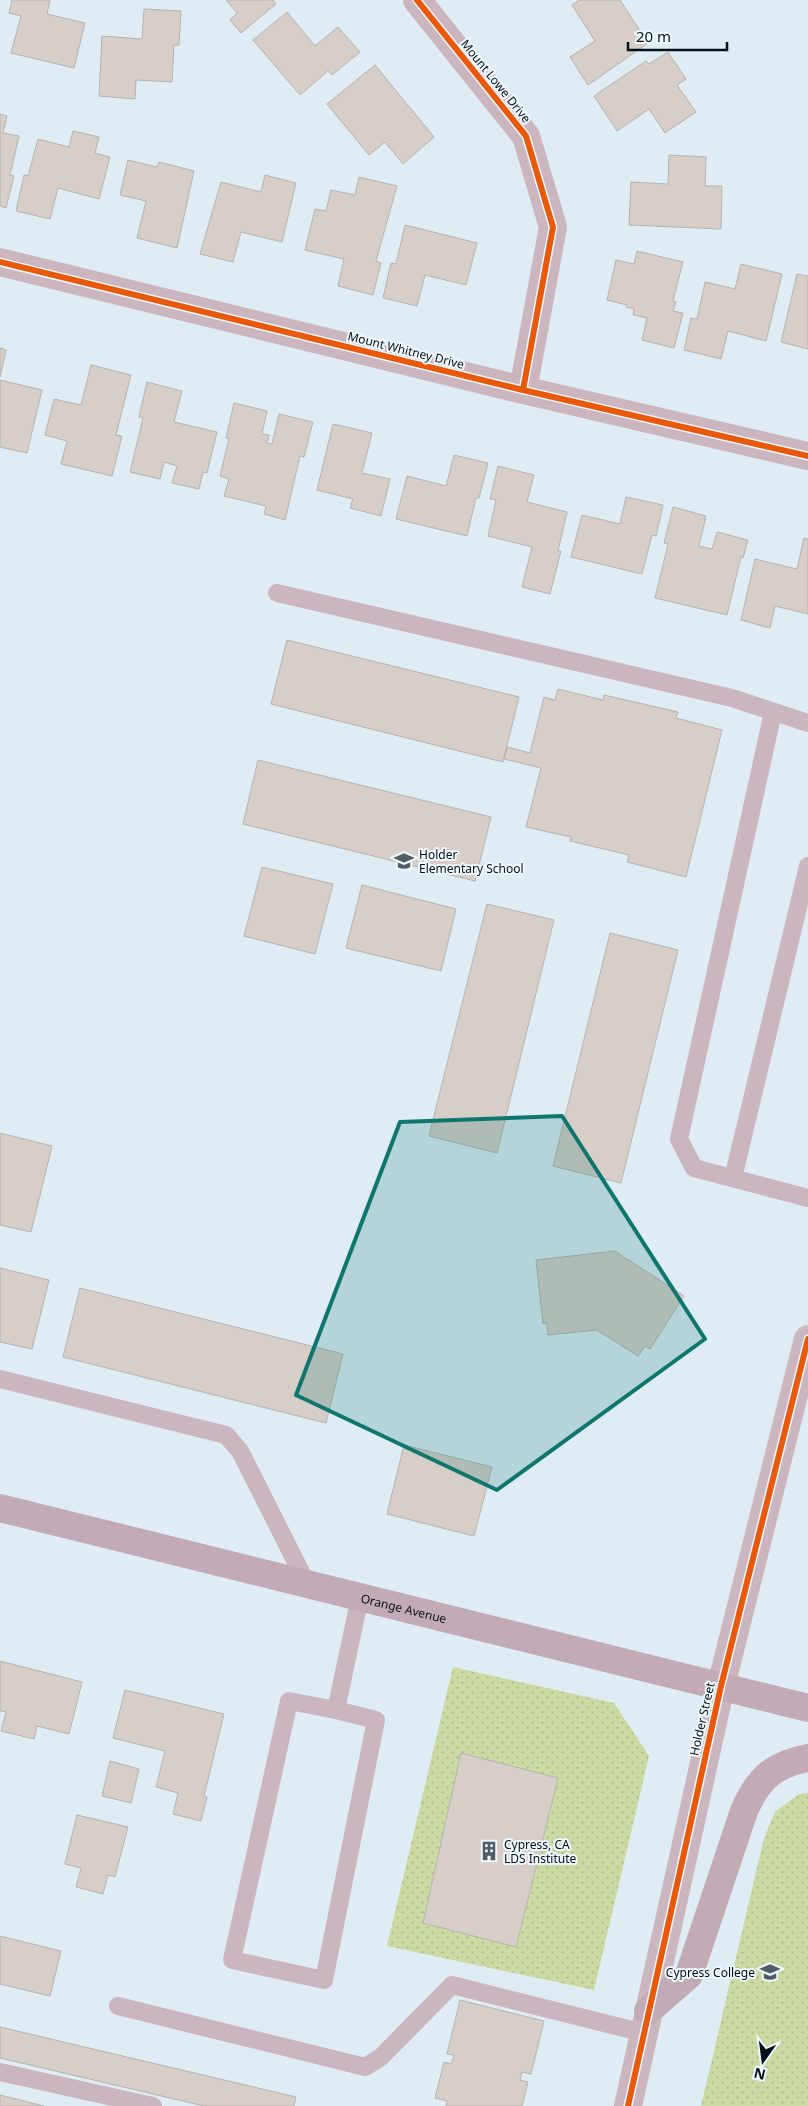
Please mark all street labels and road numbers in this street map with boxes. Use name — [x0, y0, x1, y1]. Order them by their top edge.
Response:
street label: Mount Lowe Drive — [457, 36, 535, 126]
street label: Mount Whitney Drive — [346, 327, 466, 373]
street label: Orange Avenue — [359, 1589, 449, 1627]
street label: Holder Street — [685, 1680, 719, 1757]

